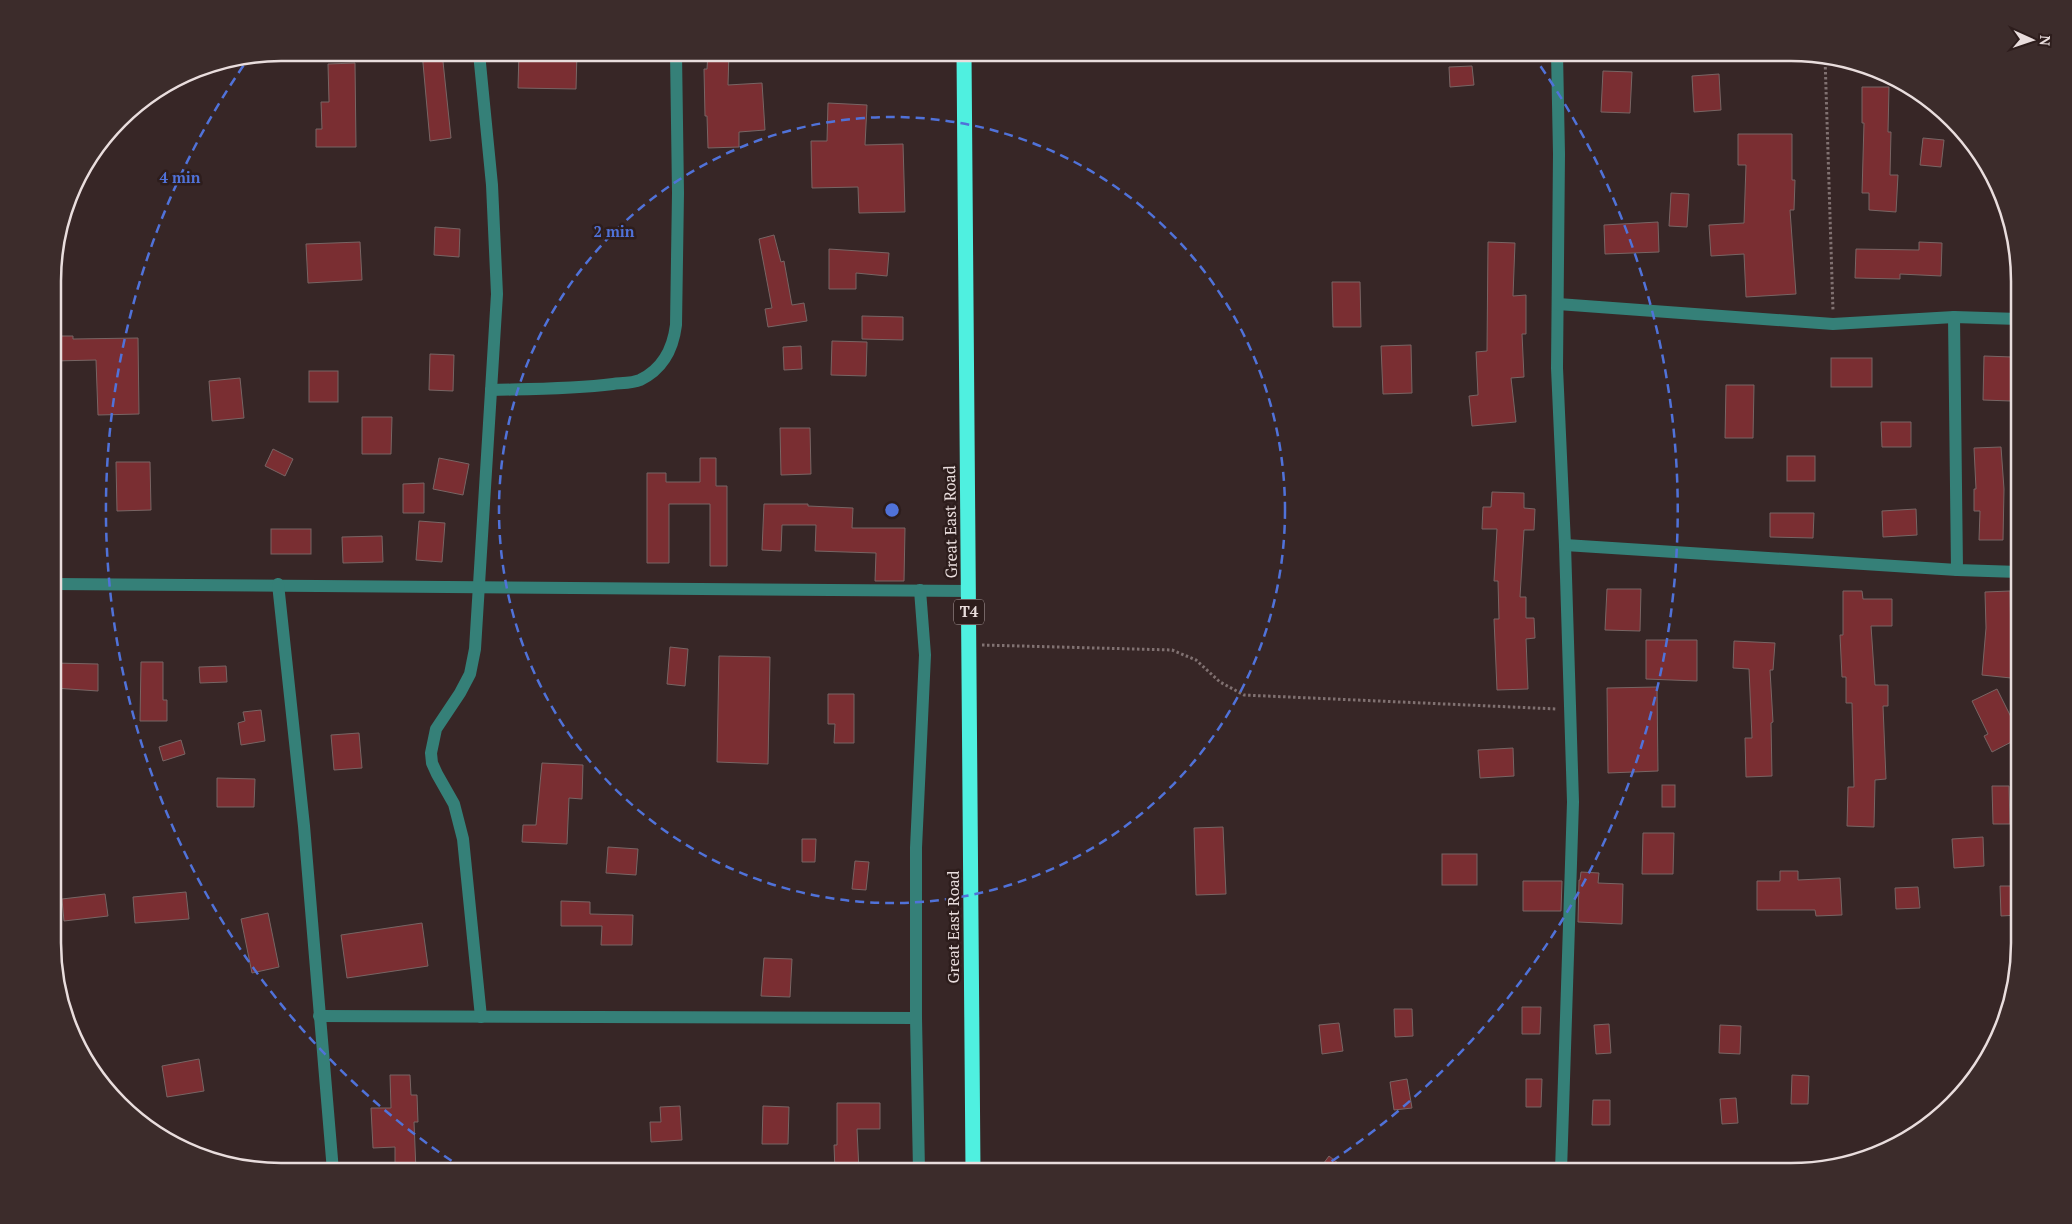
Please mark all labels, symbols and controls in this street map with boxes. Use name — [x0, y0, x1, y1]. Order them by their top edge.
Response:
north arrow — [2007, 15, 2057, 65]
text: N — [2036, 35, 2055, 47]
text: 4 min — [159, 167, 201, 187]
text: 2 min — [593, 221, 635, 241]
street label: Great East Road — [938, 465, 962, 579]
centre of rings — [883, 501, 901, 519]
road number: T4 — [954, 600, 984, 624]
street label: Great East Road — [942, 870, 964, 983]

